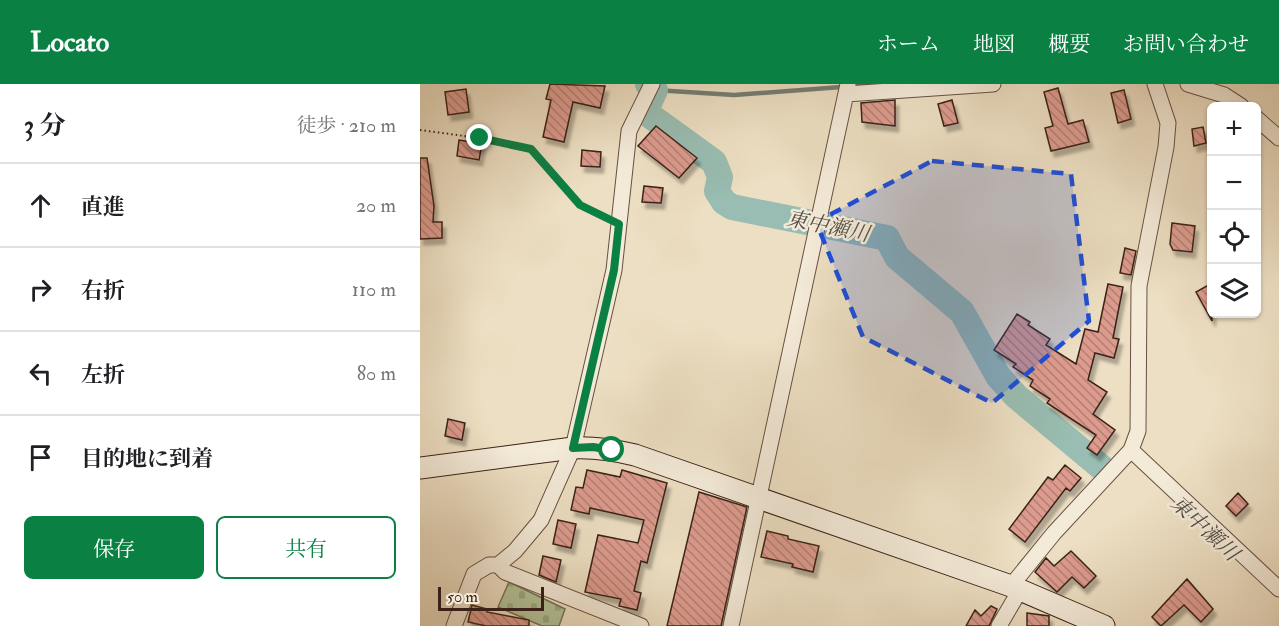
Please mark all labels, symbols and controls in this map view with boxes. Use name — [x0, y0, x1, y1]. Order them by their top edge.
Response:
text: Locato — [30, 25, 109, 60]
text: ホーム — [877, 31, 940, 58]
text: 地図 — [973, 31, 1015, 58]
text: 概要 — [1048, 31, 1090, 58]
text: お問い合わせ — [1123, 31, 1249, 58]
map controls — [1207, 102, 1261, 318]
button: + — [1207, 102, 1261, 156]
text: 3 分 — [24, 110, 65, 142]
text: 徒歩 · 210 m — [297, 113, 396, 138]
route end — [466, 124, 492, 150]
button: − — [1207, 156, 1261, 210]
icon: ahead — [24, 189, 57, 222]
text: 直進 — [81, 193, 125, 221]
text: 20 m — [356, 193, 396, 218]
water label: 東中瀬川 — [784, 205, 874, 248]
button: locate — [1207, 210, 1261, 264]
button: layers — [1207, 264, 1261, 318]
icon: right — [24, 273, 57, 306]
text: 右折 — [81, 277, 125, 305]
text: 110 m — [352, 277, 396, 302]
icon: left — [24, 357, 57, 390]
text: 左折 — [81, 361, 125, 389]
text: 80 m — [357, 361, 396, 386]
route start — [598, 436, 624, 462]
icon: arrive — [24, 441, 57, 474]
text: 目的地に到着 — [81, 445, 213, 473]
water label: 東中瀬川 — [1165, 490, 1246, 568]
button: 保存 — [24, 516, 204, 579]
button: 共有 — [216, 516, 396, 579]
scale bar — [438, 584, 544, 612]
text: 50 m — [447, 587, 478, 607]

